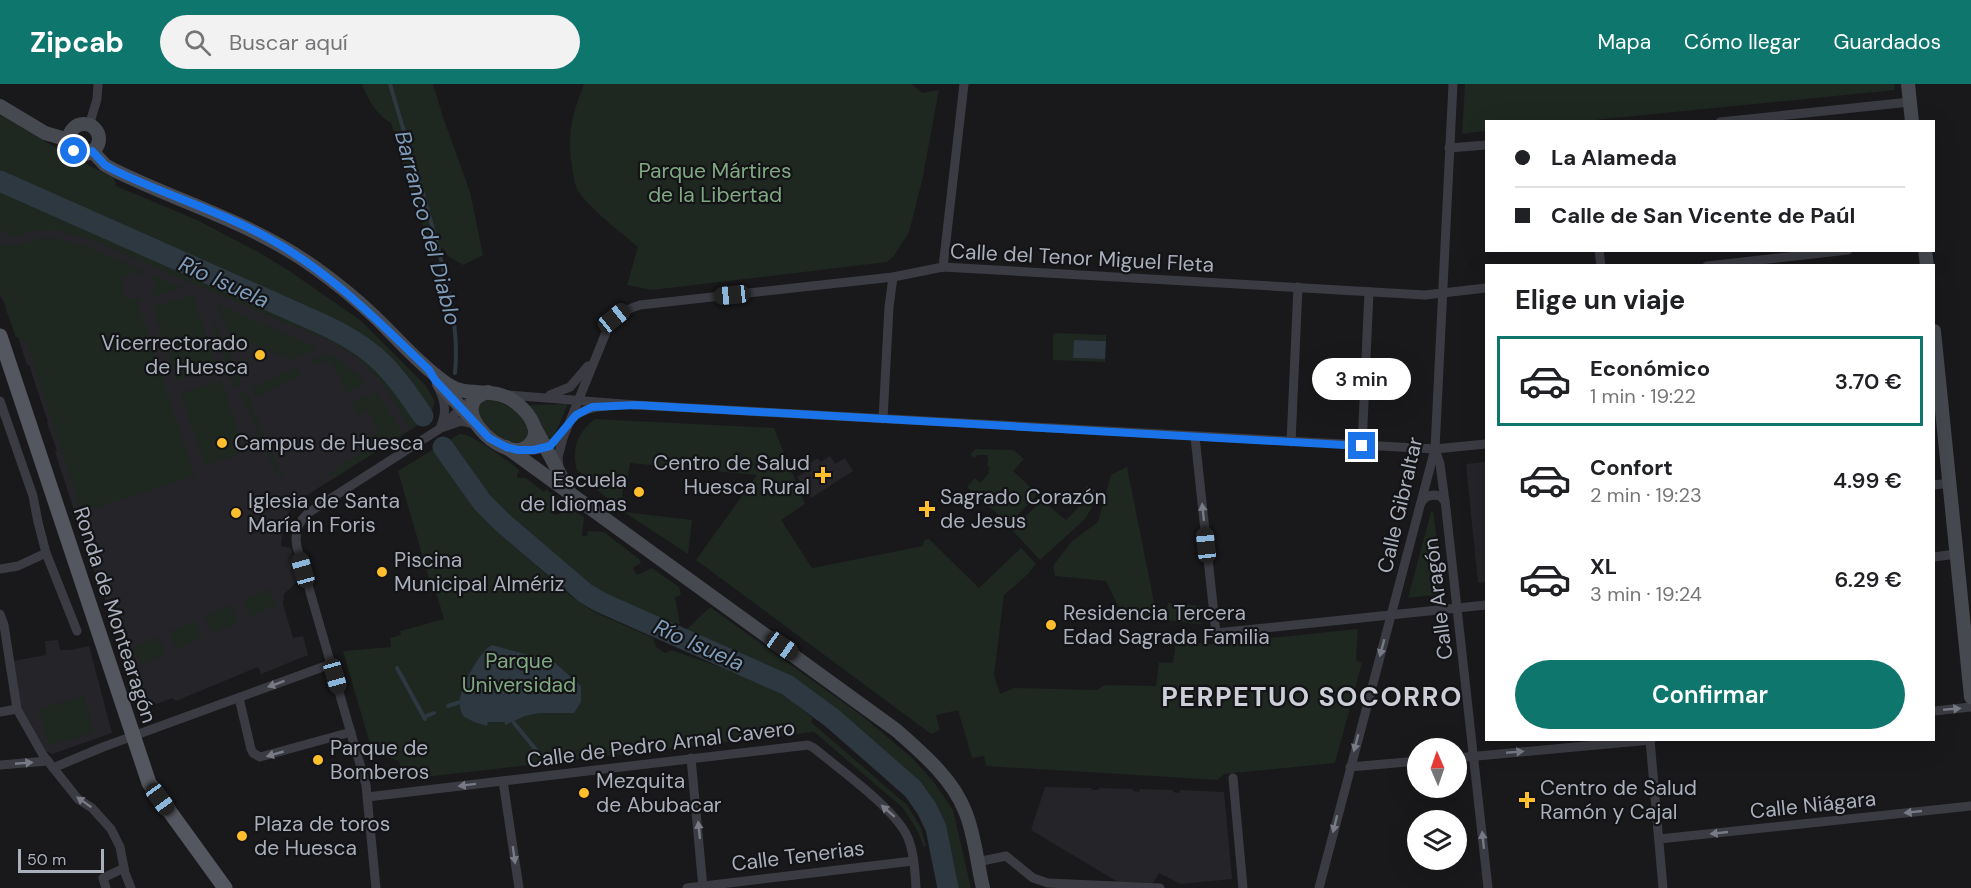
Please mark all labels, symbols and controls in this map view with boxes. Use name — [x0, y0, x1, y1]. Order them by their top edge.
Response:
search box — [160, 15, 580, 69]
text: Zipcab — [30, 24, 124, 61]
icon: search — [181, 26, 214, 59]
text: Buscar aquí — [229, 28, 348, 57]
text: Mapa — [1597, 28, 1651, 56]
text: Cómo llegar — [1684, 28, 1801, 56]
text: Guardados — [1834, 28, 1941, 56]
water label: Barranco del Diablo — [388, 128, 468, 328]
route start — [60, 137, 87, 164]
text: La Alameda — [1551, 143, 1677, 172]
park label: Parque Mártires de la Libertad — [638, 157, 792, 209]
text: Calle de San Vicente de Paúl — [1551, 201, 1855, 230]
street label: Calle del Tenor Miguel Fleta — [949, 237, 1215, 279]
water label: Río Isuela — [174, 249, 274, 315]
text: Elige un viaje — [1515, 282, 1685, 317]
car — [713, 284, 751, 306]
car — [594, 300, 634, 336]
place label: Vicerrectorado de Huesca — [101, 329, 248, 381]
marker: Vicerrectorado de Huesca — [253, 348, 267, 362]
icon: car — [1518, 354, 1572, 408]
text: Económico — [1590, 354, 1710, 383]
callout: 3 min — [1312, 359, 1412, 401]
text: 3 min — [1335, 366, 1388, 392]
text: 3.70 € — [1835, 367, 1902, 396]
text: 1 min · 19:22 — [1590, 383, 1696, 409]
place label: Campus de Huesca — [234, 429, 423, 457]
route end — [1348, 432, 1375, 459]
street label: Calle Gibraltar — [1371, 434, 1429, 576]
marker: Campus de Huesca — [215, 436, 229, 450]
place label: Centro de Salud Huesca Rural — [653, 449, 810, 501]
icon: car — [1518, 453, 1572, 507]
text: Confort — [1590, 453, 1673, 482]
place label: Escuela de Idiomas — [520, 466, 627, 518]
marker: Centro de Salud Huesca Rural — [814, 466, 832, 484]
text: 4.99 € — [1833, 466, 1902, 495]
text: 2 min · 19:23 — [1590, 482, 1702, 508]
place label: Sagrado Corazón de Jesus — [940, 483, 1107, 535]
marker: Escuela de Idiomas — [632, 485, 646, 499]
place label: Iglesia de Santa María in Foris — [248, 487, 400, 539]
marker: Sagrado Corazón de Jesus — [918, 500, 936, 518]
street label: Ronda de Montearagón — [67, 503, 163, 727]
one-way arrow — [1198, 503, 1208, 522]
marker: Iglesia de Santa María in Foris — [229, 506, 243, 520]
car — [1195, 526, 1217, 564]
street label: Calle Aragón — [1417, 537, 1459, 661]
place label: Piscina Municipal Almériz — [394, 546, 564, 598]
car — [289, 550, 317, 590]
icon: car — [1518, 552, 1572, 606]
text: XL — [1590, 552, 1617, 581]
marker: Piscina Municipal Almériz — [375, 565, 389, 579]
text: 6.29 € — [1835, 565, 1902, 594]
text: 3 min · 19:24 — [1590, 581, 1702, 607]
place label: Residencia Tercera Edad Sagrada Familia — [1063, 599, 1270, 651]
water label: Río Isuela — [649, 612, 749, 678]
marker: Residencia Tercera Edad Sagrada Familia — [1044, 618, 1058, 632]
car — [762, 628, 802, 664]
one-way arrow — [1377, 639, 1387, 657]
park label: Parque Universidad — [462, 647, 576, 699]
car — [321, 656, 349, 696]
button: Confirmar — [1515, 660, 1905, 729]
district label: PERPETUO SOCORRO — [1161, 679, 1463, 714]
one-way arrow — [267, 680, 285, 690]
one-way arrow — [1943, 704, 1962, 714]
street label: Calle de Pedro Arnal Cavero — [525, 714, 797, 774]
place label: Parque de Bomberos — [330, 734, 429, 786]
one-way arrow — [1351, 734, 1361, 753]
north arrow — [1407, 738, 1467, 798]
map controls — [1407, 738, 1467, 870]
one-way arrow — [1505, 747, 1524, 757]
one-way arrow — [265, 749, 284, 759]
marker: Parque de Bomberos — [311, 753, 325, 767]
one-way arrow — [15, 758, 34, 768]
place label: Mezquita de Abubacar — [596, 767, 722, 819]
place label: Centro de Salud Ramón y Cajal — [1540, 774, 1697, 826]
car — [142, 779, 178, 819]
one-way arrow — [457, 780, 476, 790]
street label: Calle Niágara — [1749, 784, 1877, 826]
marker: Mezquita de Abubacar — [577, 786, 591, 800]
marker: Centro de Salud Ramón y Cajal — [1518, 791, 1536, 809]
one-way arrow — [76, 796, 92, 808]
one-way arrow — [880, 804, 895, 818]
one-way arrow — [1903, 807, 1922, 817]
place label: Plaza de toros de Huesca — [254, 810, 390, 862]
button: layers — [1407, 810, 1467, 870]
one-way arrow — [1330, 815, 1340, 833]
one-way arrow — [694, 820, 704, 839]
one-way arrow — [1709, 828, 1728, 838]
marker: Plaza de toros de Huesca — [235, 829, 249, 843]
one-way arrow — [1478, 830, 1488, 849]
street label: Calle Tenerias — [730, 834, 866, 878]
scale bar — [18, 846, 104, 874]
one-way arrow — [510, 846, 519, 865]
text: 50 m — [27, 849, 66, 870]

